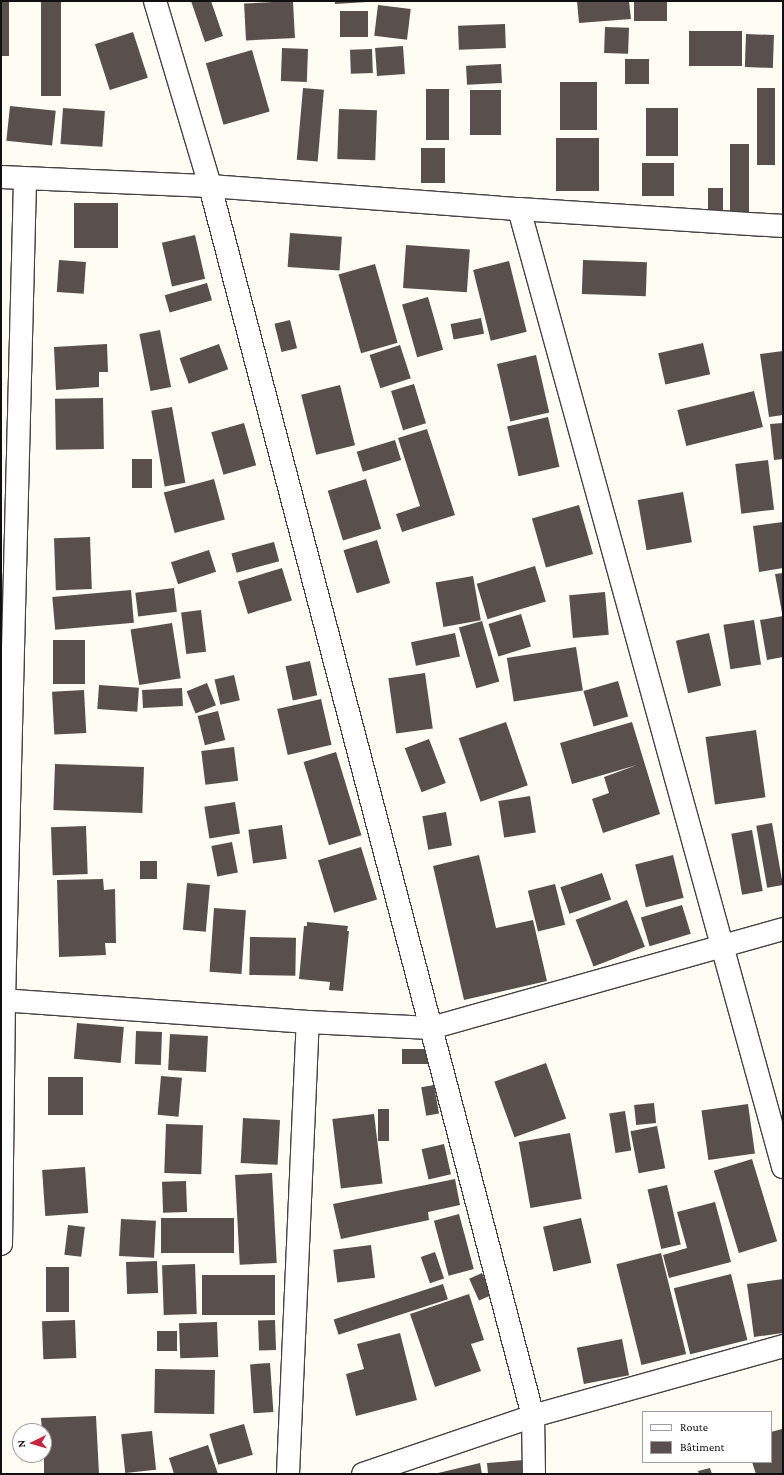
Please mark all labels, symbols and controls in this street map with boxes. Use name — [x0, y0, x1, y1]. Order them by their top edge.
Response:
legend — [642, 1411, 772, 1463]
text: Route — [680, 1420, 708, 1434]
north arrow — [12, 1423, 52, 1463]
text: N — [15, 1440, 27, 1448]
text: Bâtiment — [680, 1440, 725, 1454]

